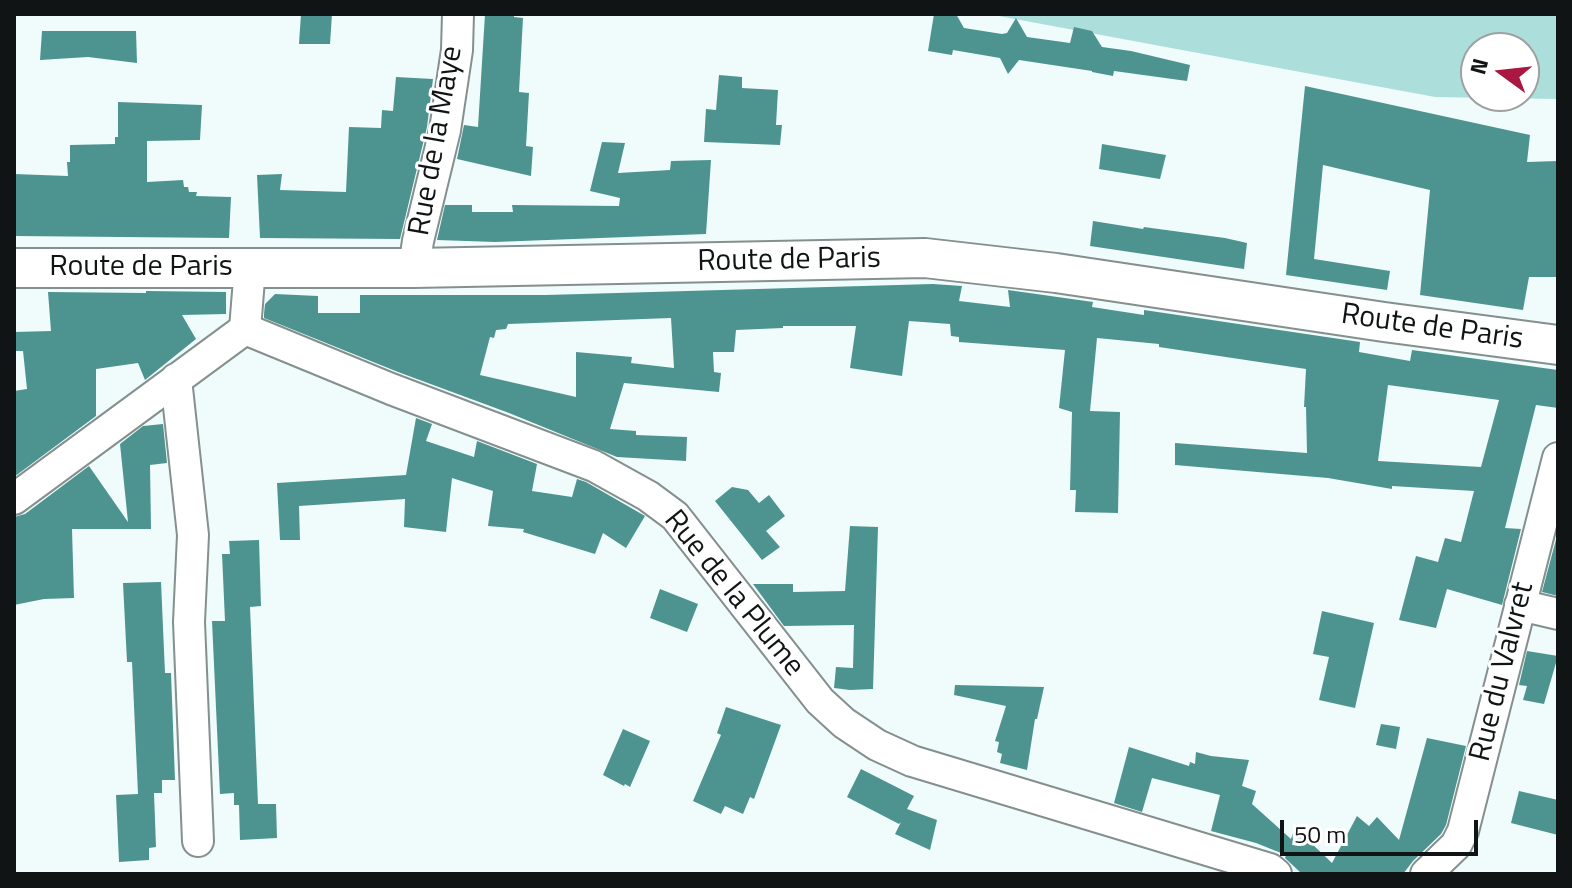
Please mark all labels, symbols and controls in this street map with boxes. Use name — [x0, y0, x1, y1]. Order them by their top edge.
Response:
north arrow — [1460, 32, 1540, 112]
street label: Rue de la Maye — [403, 43, 471, 239]
text: N — [1460, 55, 1497, 78]
street label: Route de Paris — [697, 241, 881, 281]
street label: Route de Paris — [49, 250, 233, 286]
street label: Route de Paris — [1339, 297, 1525, 359]
street label: Rue de la Plume — [655, 504, 811, 684]
street label: Rue du Valvret — [1463, 579, 1543, 765]
scale bar — [1284, 804, 1482, 854]
text: 50 m — [1294, 816, 1346, 852]

